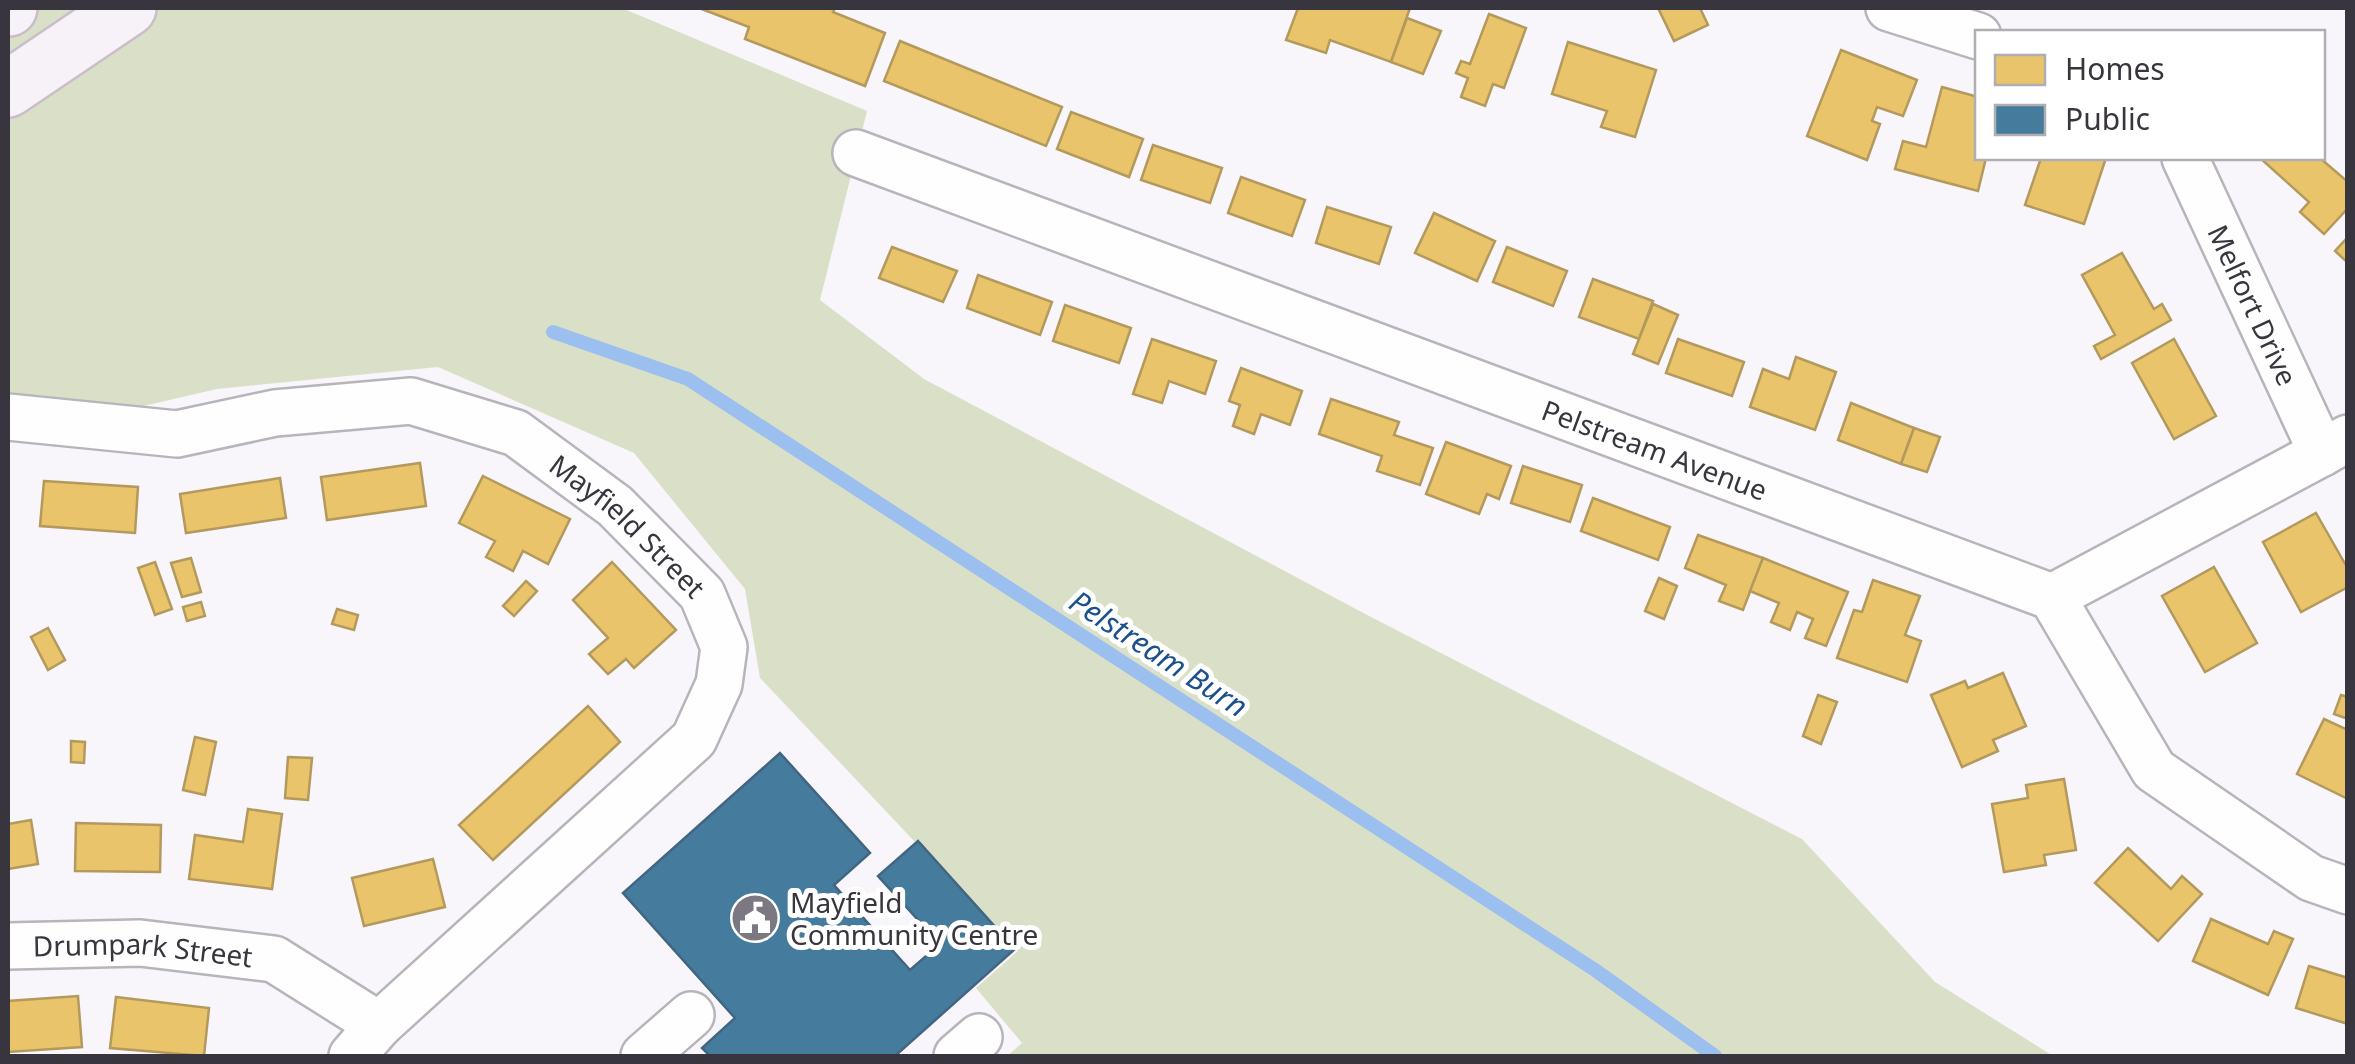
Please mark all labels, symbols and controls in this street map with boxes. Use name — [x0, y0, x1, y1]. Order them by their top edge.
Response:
legend — [1975, 30, 2325, 160]
text: Homes — [2065, 48, 2165, 89]
text: Public — [2065, 98, 2150, 139]
street label: Melfort Drive — [2200, 218, 2307, 392]
street label: Pelstream Avenue — [1537, 390, 1773, 509]
street label: Mayfield Street — [542, 445, 714, 606]
water label: Pelstream Burn — [1062, 580, 1256, 726]
place label: Mayfield Community Centre — [790, 883, 1038, 953]
public building icon: Mayfield Community Centre — [729, 892, 781, 944]
street label: Drumpark Street — [32, 924, 255, 975]

